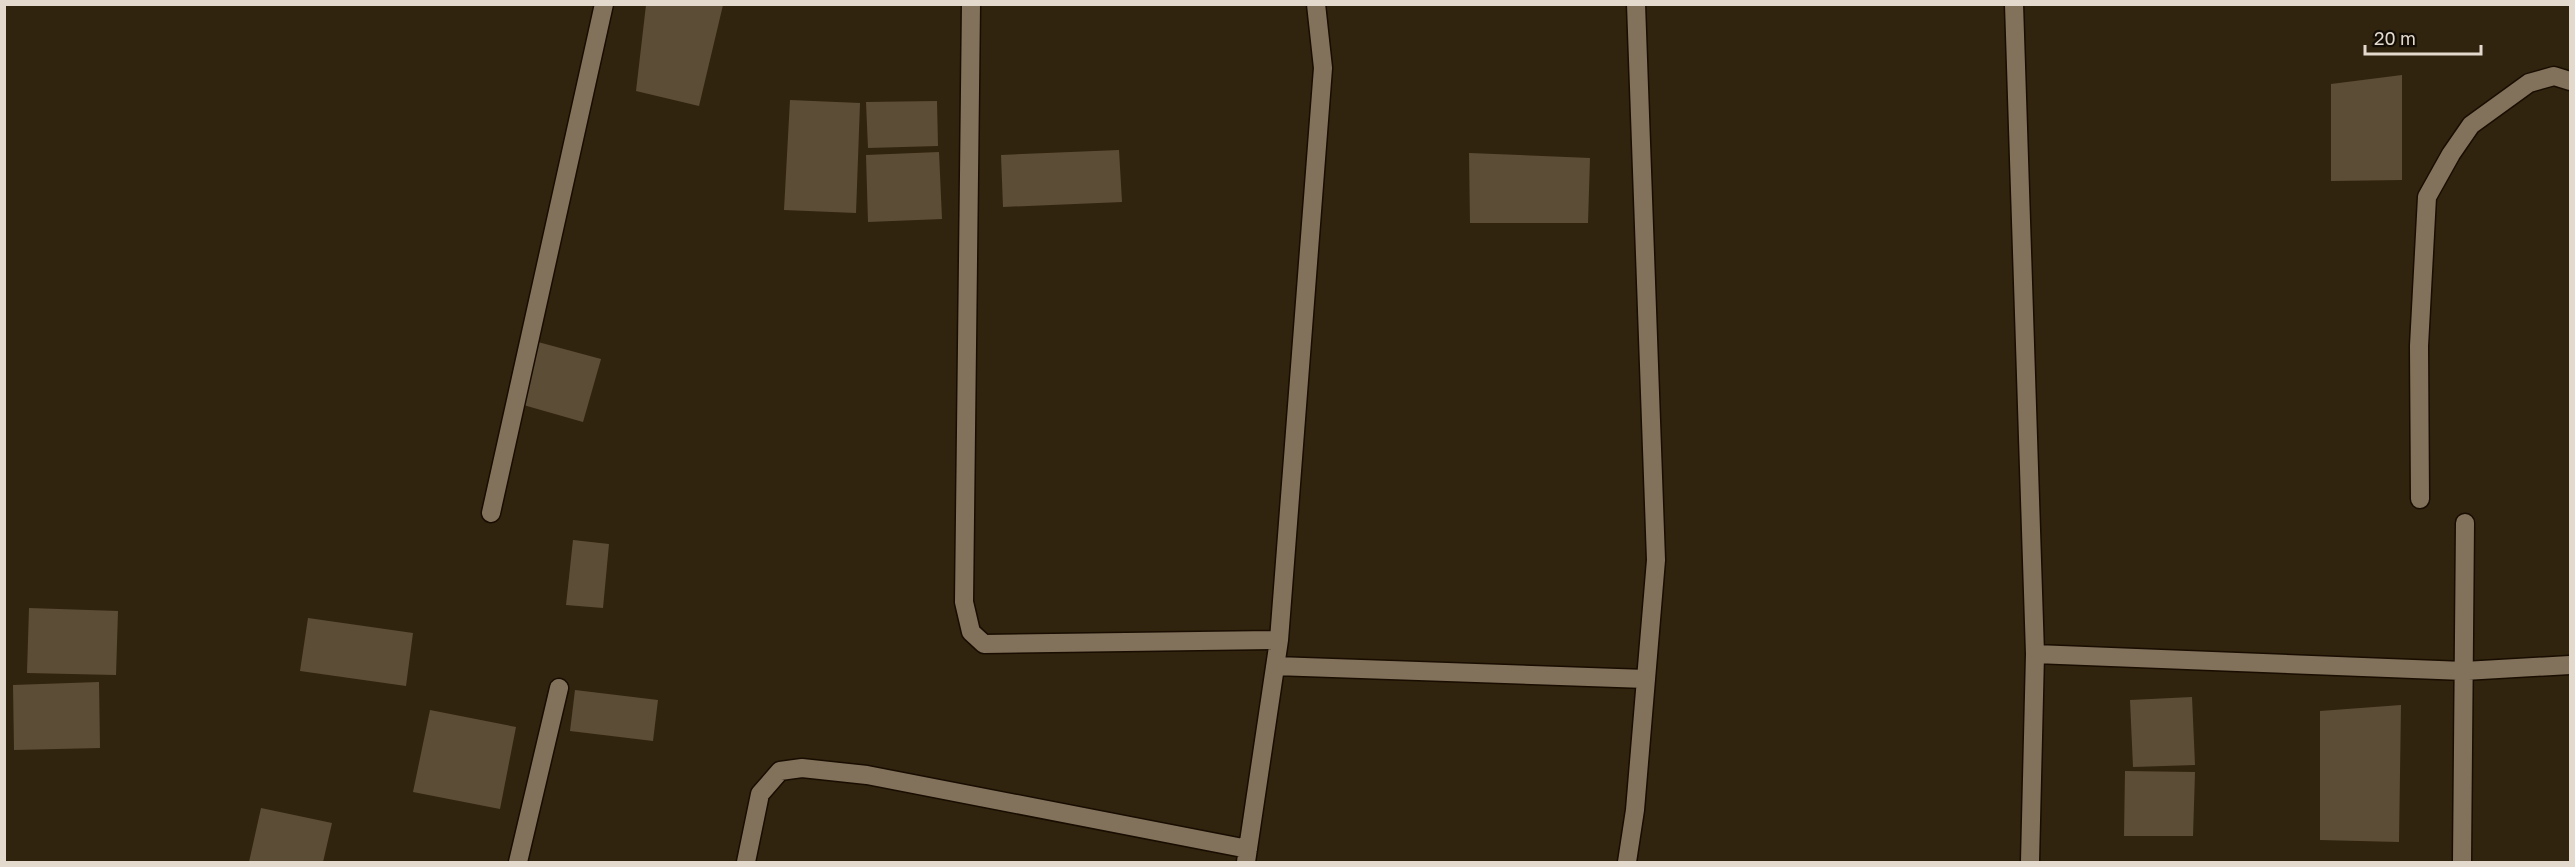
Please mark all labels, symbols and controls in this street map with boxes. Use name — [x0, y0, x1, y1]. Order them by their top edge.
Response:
scale bar — [2365, 18, 2480, 56]
text: 20 m — [2374, 27, 2416, 49]

